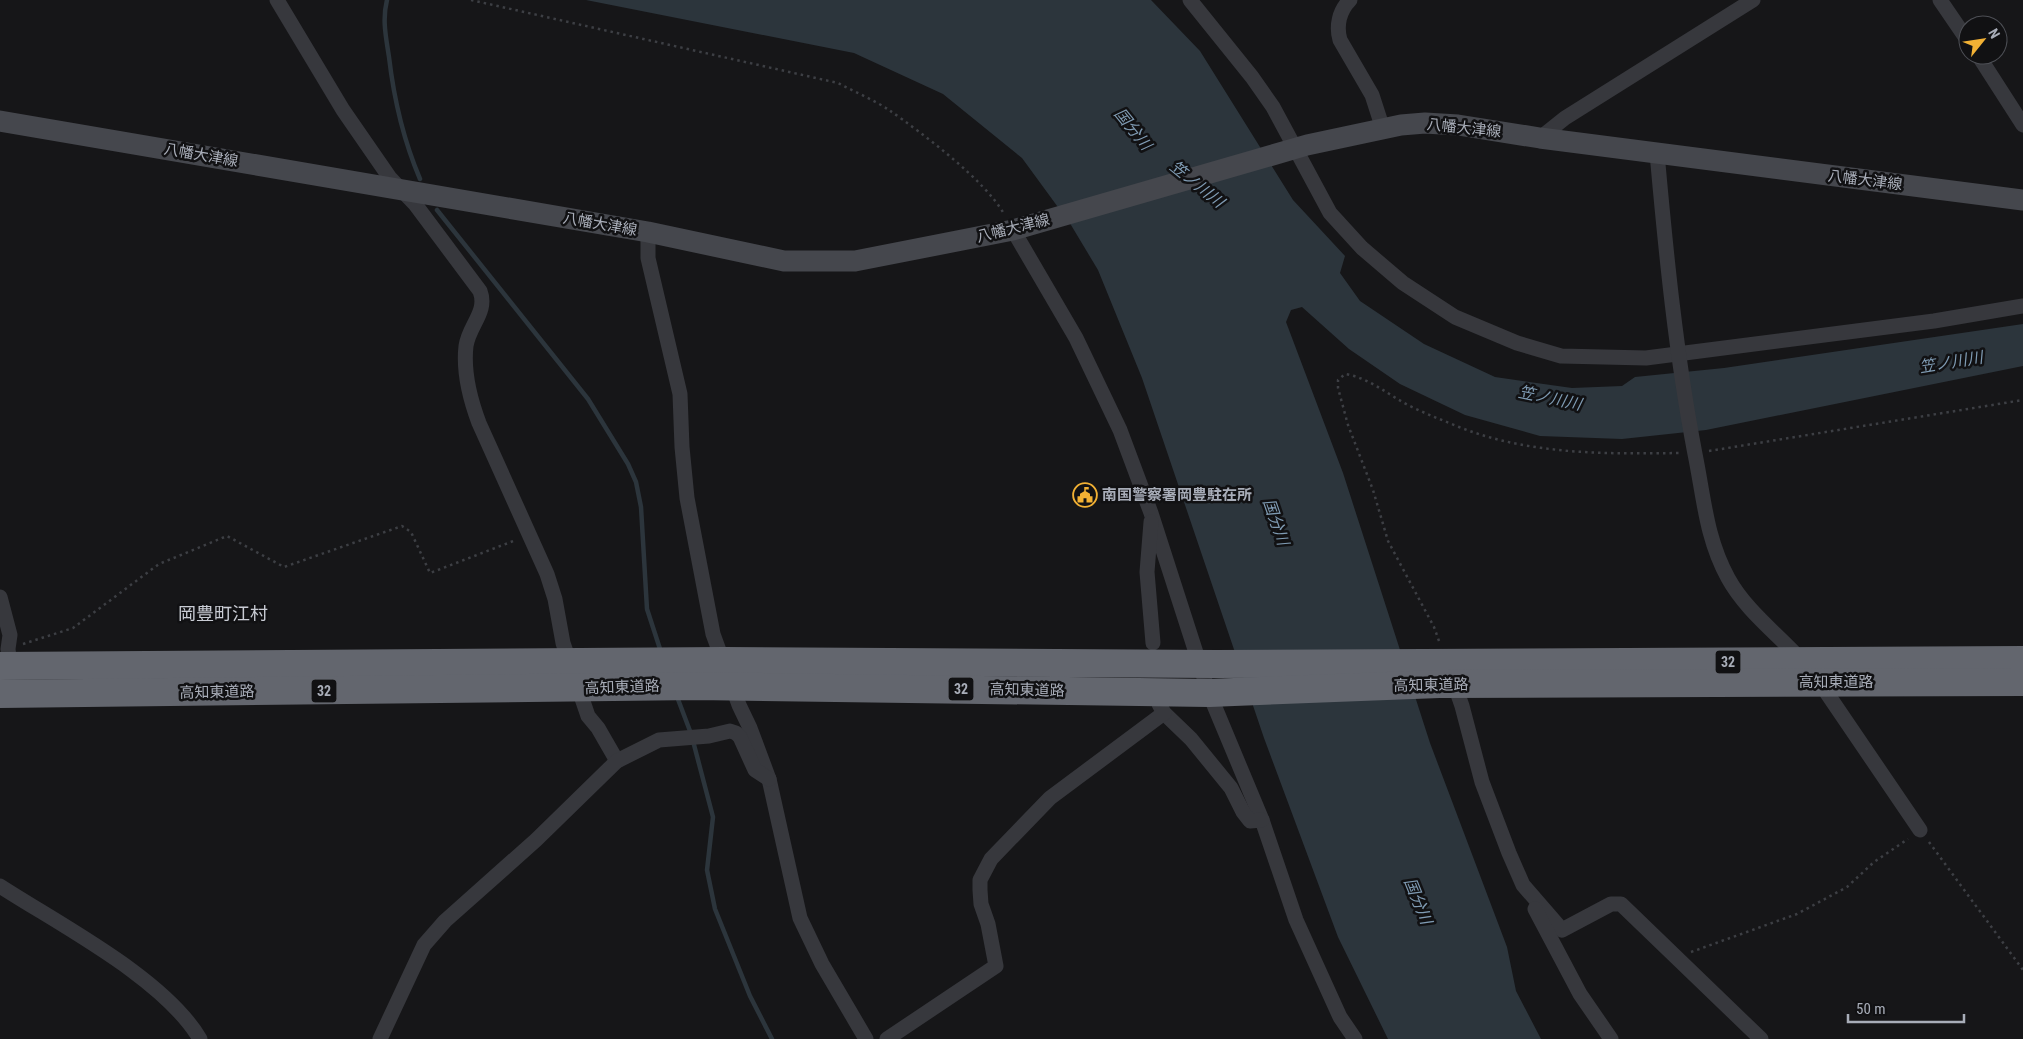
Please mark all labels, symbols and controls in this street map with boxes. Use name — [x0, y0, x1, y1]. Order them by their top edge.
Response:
north arrow — [1958, 15, 2008, 65]
text: N — [1985, 26, 2003, 41]
water label: 国分川 — [1111, 104, 1157, 155]
street label: 八幡大津線 — [1426, 115, 1502, 141]
street label: 八幡大津線 — [162, 140, 240, 170]
water label: 笠ノ川川 — [1166, 156, 1229, 213]
street label: 八幡大津線 — [1827, 166, 1903, 194]
street label: 八幡大津線 — [561, 209, 639, 239]
street label: 八幡大津線 — [974, 210, 1052, 246]
water label: 笠ノ川川 — [1918, 347, 1986, 376]
water label: 笠ノ川川 — [1517, 382, 1585, 414]
public building icon: 南国警察署岡豊駐在所 — [1072, 482, 1098, 508]
place label: 南国警察署岡豊駐在所 — [1102, 486, 1252, 504]
water label: 国分川 — [1259, 496, 1293, 550]
district label: 岡豊町江村 — [178, 603, 268, 624]
road number: 32 — [1716, 650, 1740, 674]
street label: 高知東道路 — [1798, 673, 1874, 691]
street label: 高知東道路 — [1393, 675, 1469, 695]
street label: 高知東道路 — [584, 677, 660, 697]
road number: 32 — [948, 678, 974, 701]
road number: 32 — [312, 679, 336, 702]
street label: 高知東道路 — [989, 680, 1065, 700]
street label: 高知東道路 — [179, 682, 255, 702]
water label: 国分川 — [1400, 875, 1437, 929]
scale bar — [1848, 992, 1964, 1024]
text: 50 m — [1856, 1000, 1886, 1018]

